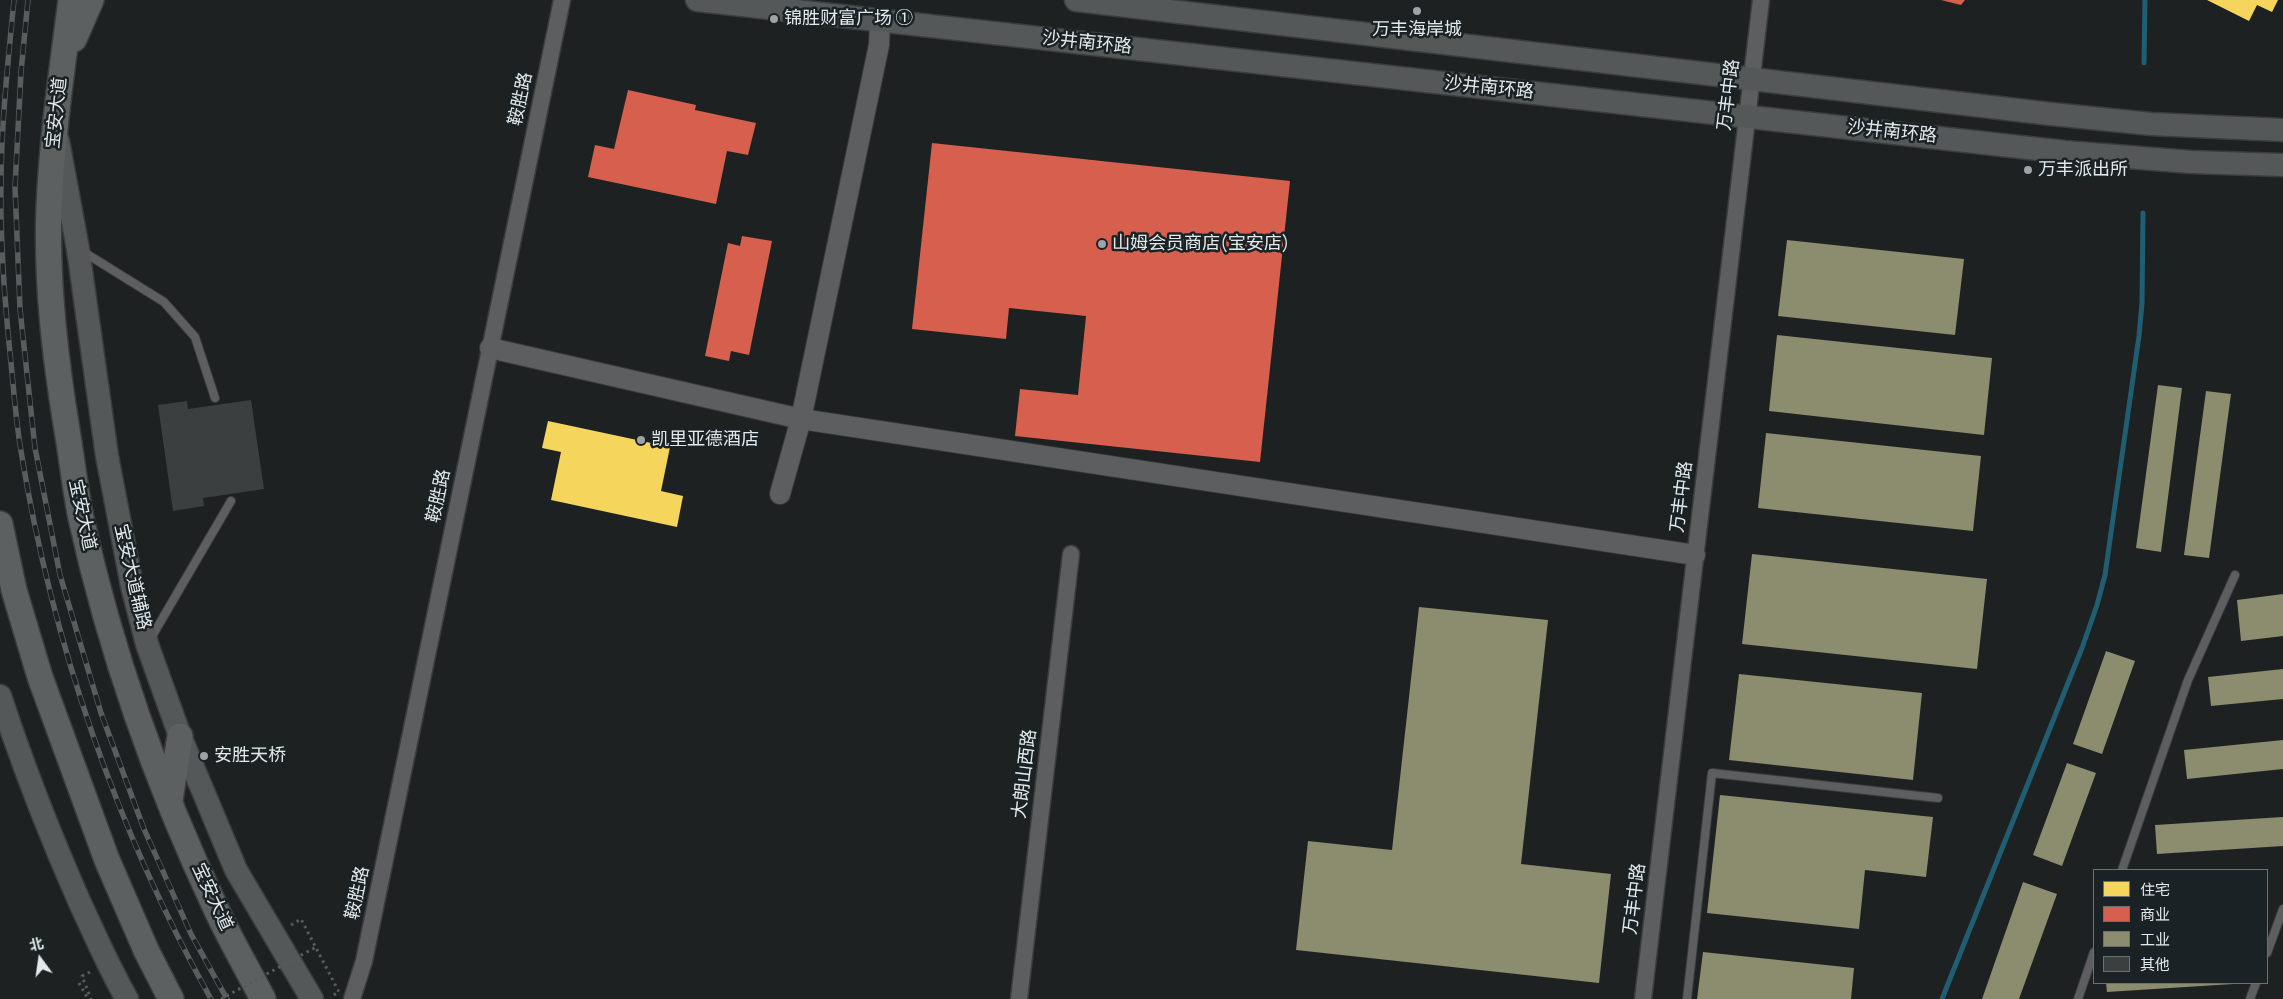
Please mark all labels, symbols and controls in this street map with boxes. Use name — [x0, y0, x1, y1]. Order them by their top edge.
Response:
marker: 万丰海岸城 — [1411, 5, 1423, 17]
place label: 锦胜财富广场 ① — [784, 8, 914, 30]
marker: 锦胜财富广场 ① — [768, 13, 780, 25]
place label: 万丰海岸城 — [1372, 19, 1462, 41]
street label: 沙井南环路 — [1041, 28, 1133, 58]
street label: 万丰中路 — [1714, 58, 1744, 132]
street label: 鞍胜路 — [505, 70, 537, 128]
street label: 沙井南环路 — [1443, 73, 1535, 103]
street label: 宝安大道 — [42, 76, 72, 150]
street label: 沙井南环路 — [1846, 117, 1938, 147]
place label: 万丰派出所 — [2038, 159, 2128, 181]
marker: 万丰派出所 — [2022, 164, 2034, 176]
place label: 山姆会员商店(宝安店) — [1112, 233, 1289, 255]
marker: 山姆会员商店(宝安店) — [1096, 238, 1108, 250]
place label: 凯里亚德酒店 — [651, 429, 759, 451]
marker: 凯里亚德酒店 — [635, 434, 647, 446]
street label: 万丰中路 — [1667, 460, 1697, 534]
street label: 鞍胜路 — [423, 467, 455, 525]
street label: 宝安大道 — [64, 478, 100, 552]
street label: 宝安大道辅路 — [109, 522, 155, 632]
street label: 大朗山西路 — [1009, 728, 1041, 820]
place label: 安胜天桥 — [214, 745, 286, 767]
marker: 安胜天桥 — [198, 750, 210, 762]
street label: 宝安大道 — [187, 860, 237, 934]
street label: 万丰中路 — [1620, 862, 1650, 936]
street label: 鞍胜路 — [342, 864, 374, 922]
legend — [2093, 869, 2268, 984]
text: 住宅 — [2140, 879, 2170, 900]
text: 商业 — [2140, 904, 2170, 925]
text: 工业 — [2140, 929, 2170, 950]
text: 北 — [27, 933, 45, 955]
north arrow — [15, 934, 65, 984]
text: 其他 — [2140, 954, 2170, 975]

